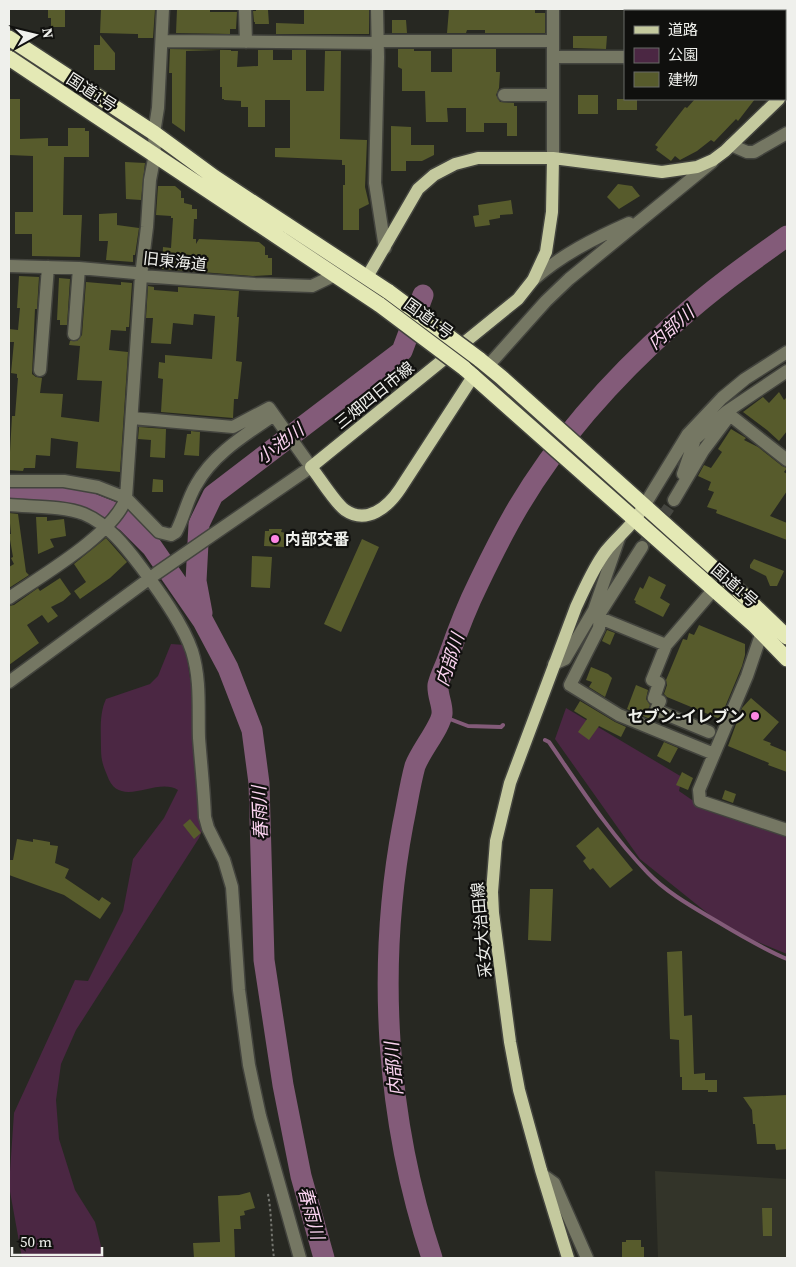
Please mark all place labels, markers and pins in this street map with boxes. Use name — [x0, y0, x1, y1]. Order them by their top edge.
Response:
place label: 内部交番 — [285, 528, 349, 550]
marker: 内部交番 — [269, 533, 281, 545]
place label: セブン-イレブン — [628, 705, 745, 727]
marker: セブン-イレブン — [749, 710, 761, 722]

